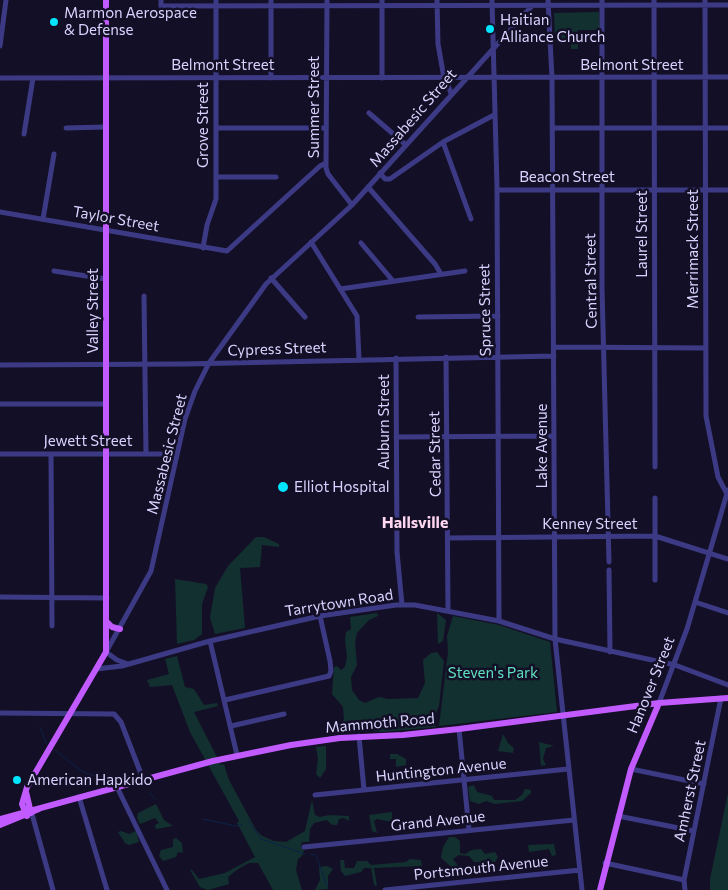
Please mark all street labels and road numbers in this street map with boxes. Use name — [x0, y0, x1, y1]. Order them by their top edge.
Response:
street label: Belmont Street — [171, 56, 275, 74]
street label: Summer Street — [305, 56, 323, 158]
street label: Belmont Street — [580, 56, 684, 74]
street label: Massabesic Street — [366, 65, 460, 171]
street label: Grove Street — [194, 82, 212, 168]
street label: Beacon Street — [519, 168, 615, 186]
street label: Merrimack Street — [684, 189, 702, 309]
street label: Laurel Street — [633, 190, 651, 278]
street label: Taylor Street — [71, 203, 161, 235]
street label: Central Street — [581, 233, 601, 329]
street label: Spruce Street — [475, 264, 495, 356]
street label: Valley Street — [84, 268, 102, 354]
street label: Cypress Street — [227, 338, 327, 360]
street label: Auburn Street — [375, 374, 393, 470]
street label: Massabesic Street — [143, 392, 191, 516]
street label: Lake Avenue — [533, 403, 551, 489]
street label: Cedar Street — [425, 411, 445, 497]
street label: Jewett Street — [43, 432, 133, 450]
street label: Kenney Street — [542, 515, 638, 533]
street label: Tarrytown Road — [284, 586, 394, 620]
street label: Hanover Street — [623, 634, 679, 736]
street label: Mammoth Road — [325, 709, 435, 737]
street label: Amherst Street — [670, 738, 710, 844]
street label: Huntington Avenue — [375, 754, 507, 786]
street label: Grand Avenue — [390, 807, 486, 835]
street label: Portsmouth Avenue — [413, 852, 549, 884]

